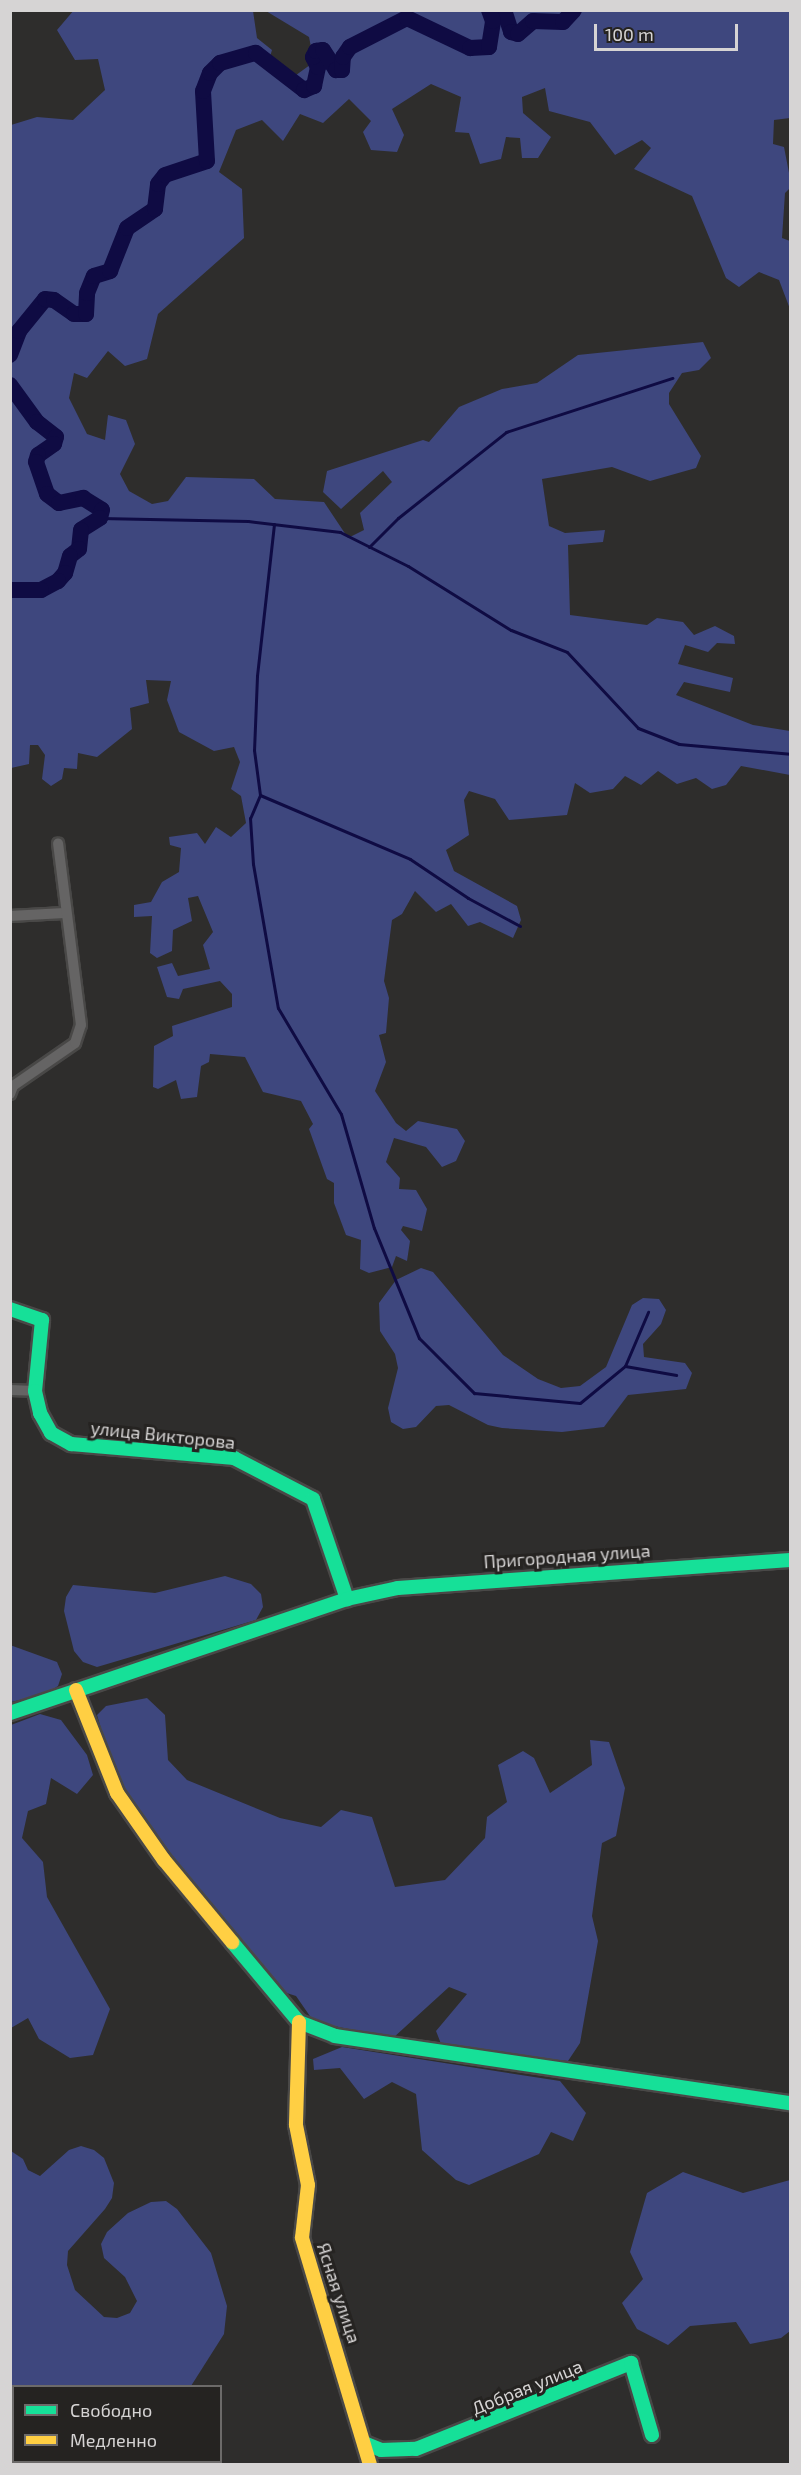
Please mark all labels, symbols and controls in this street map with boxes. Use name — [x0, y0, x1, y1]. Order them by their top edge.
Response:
scale bar — [597, 12, 741, 50]
text: 100 m — [605, 23, 654, 45]
street label: улица Викторова — [90, 1417, 236, 1453]
street label: Пригородная улица — [483, 1539, 651, 1573]
street label: Ясная улица — [313, 2240, 365, 2346]
street label: Добрая улица — [468, 2355, 586, 2419]
legend — [12, 2385, 222, 2463]
text: Свободно — [70, 2399, 152, 2421]
text: Медленно — [70, 2429, 157, 2451]

